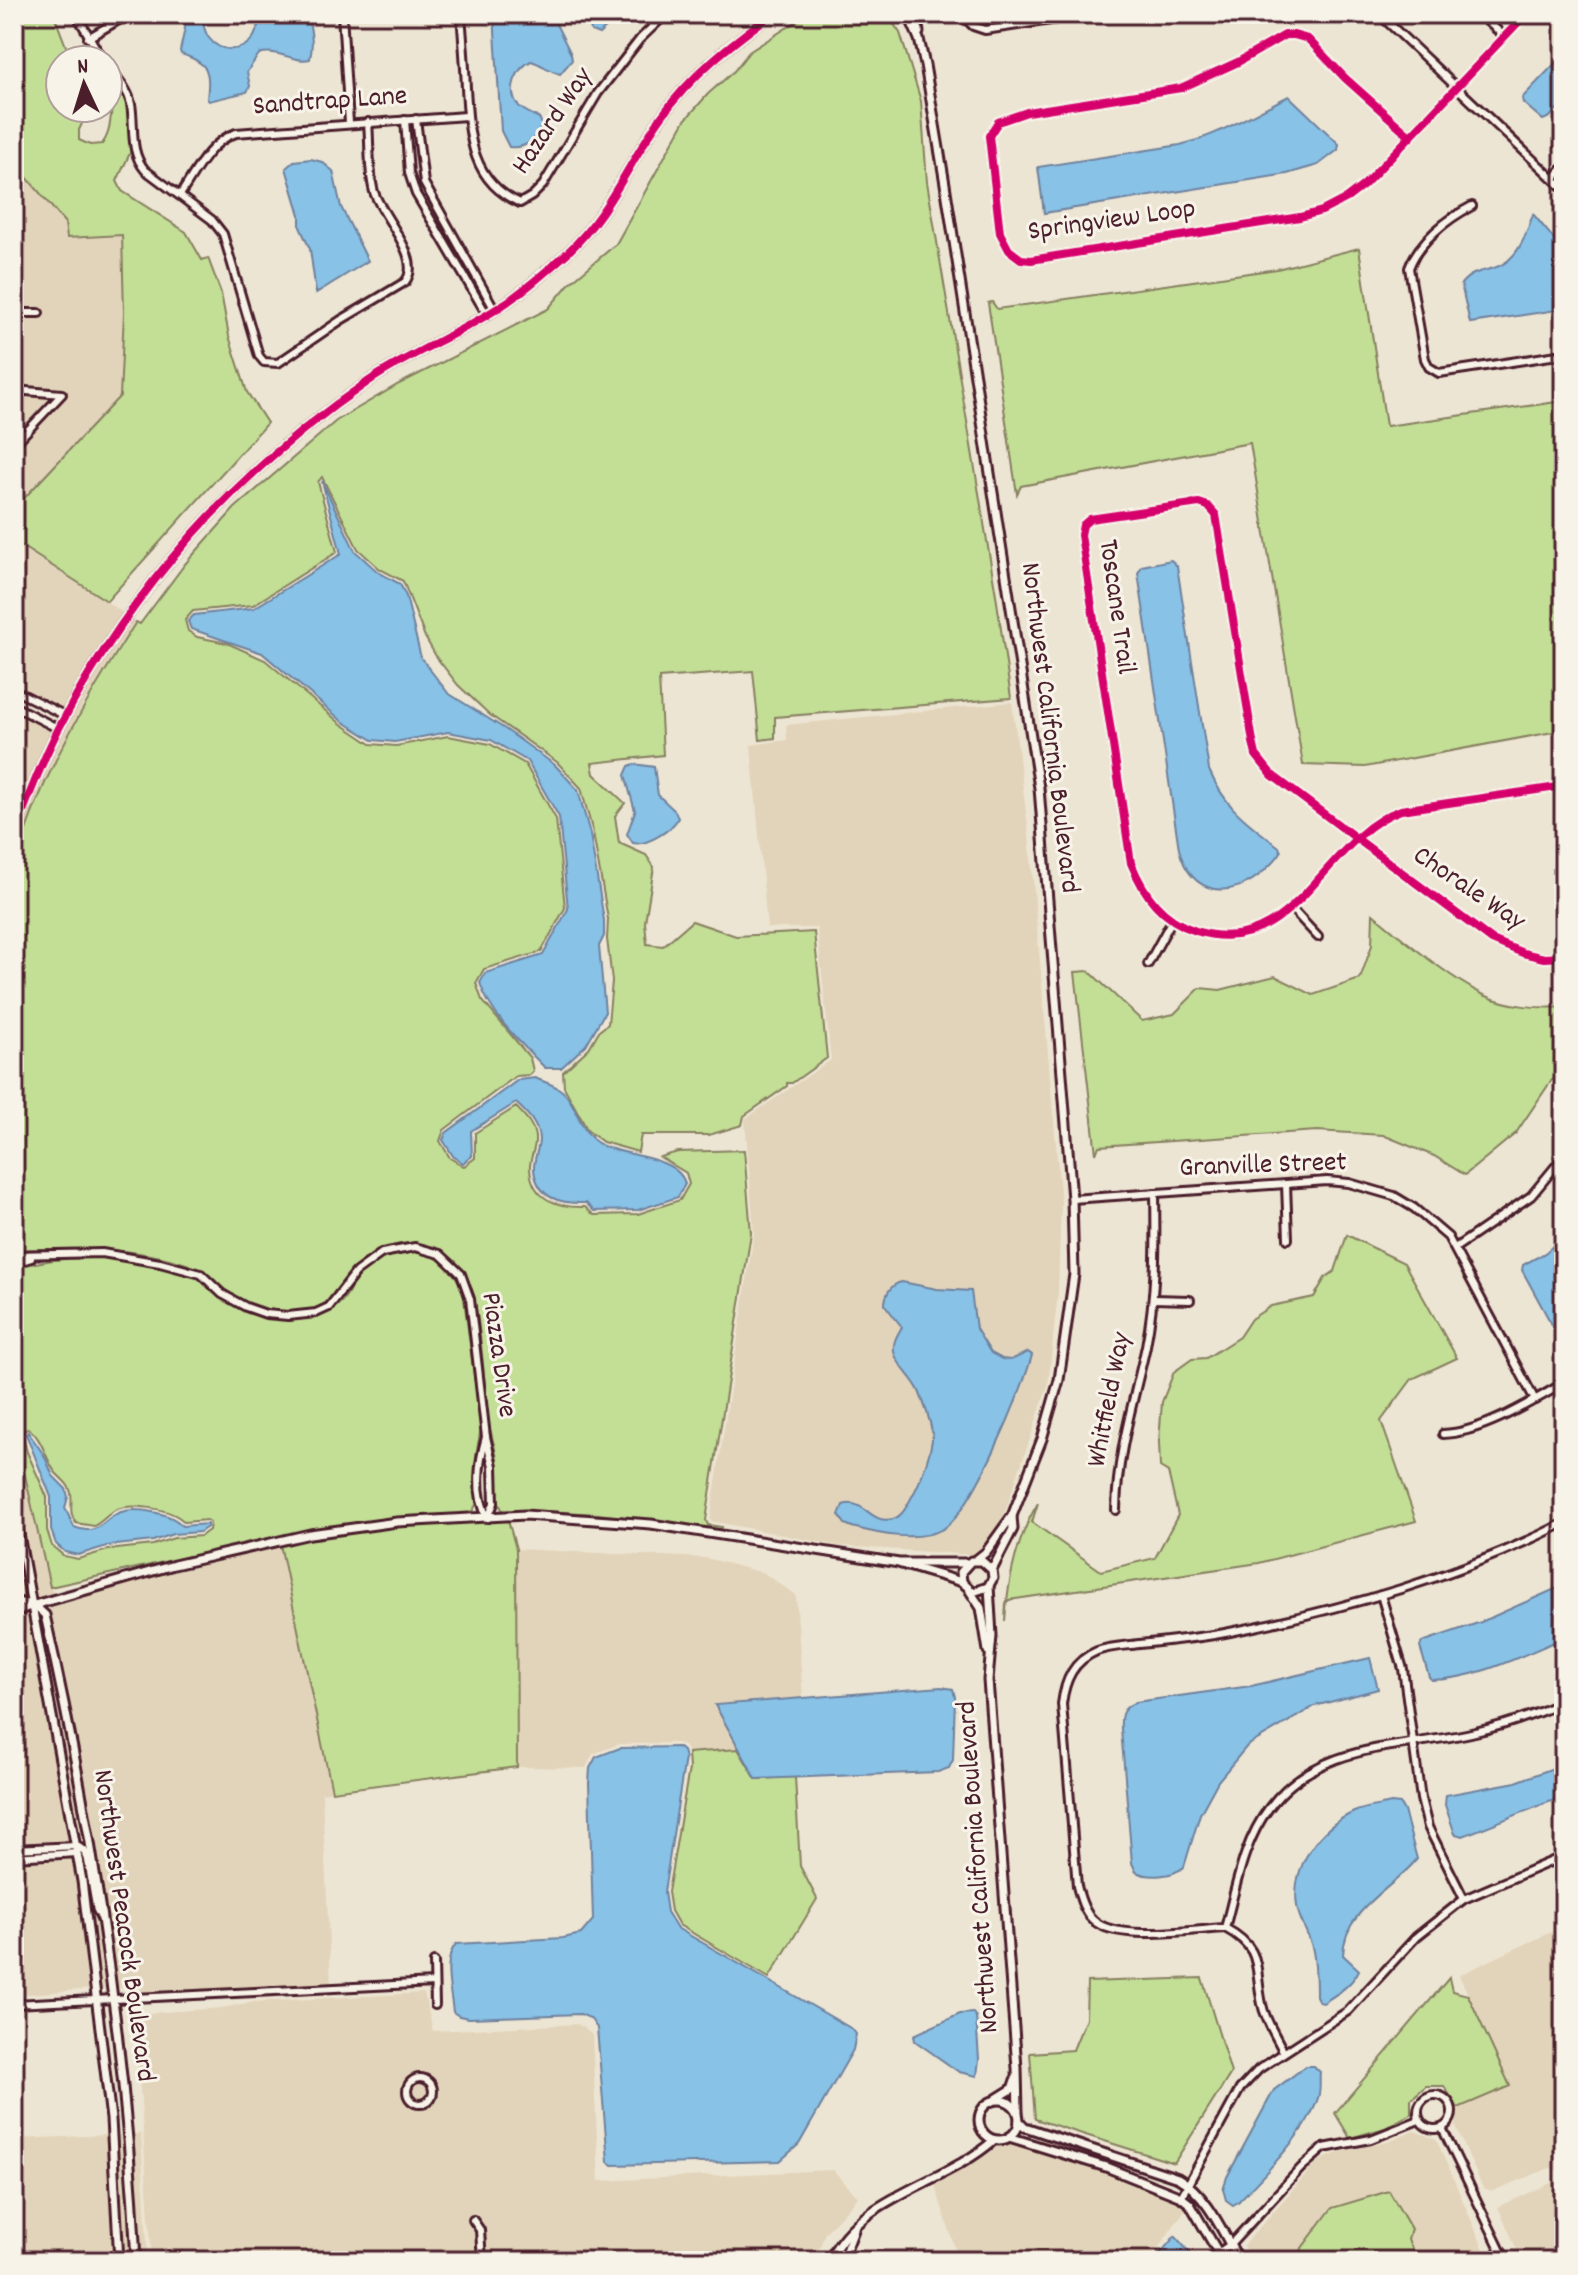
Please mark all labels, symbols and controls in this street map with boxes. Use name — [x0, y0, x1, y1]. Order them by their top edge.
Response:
north arrow — [44, 44, 124, 124]
text: N — [76, 52, 89, 83]
street label: Hazard Way — [503, 60, 605, 184]
street label: Sandtrap Lane — [252, 78, 408, 128]
street label: Springview Loop — [1026, 190, 1198, 254]
street label: Toscane Trail — [1086, 537, 1144, 677]
street label: Northwest California Boulevard — [1008, 560, 1088, 896]
street label: Chorale Way — [1404, 837, 1533, 943]
street label: Granville Street — [1179, 1144, 1347, 1190]
street label: Piazza Drive — [468, 1290, 526, 1420]
street label: Whitfield Way — [1078, 1329, 1144, 1471]
street label: Northwest California Boulevard — [948, 1700, 1012, 2034]
street label: Northwest Peacock Boulevard — [80, 1767, 164, 2085]

